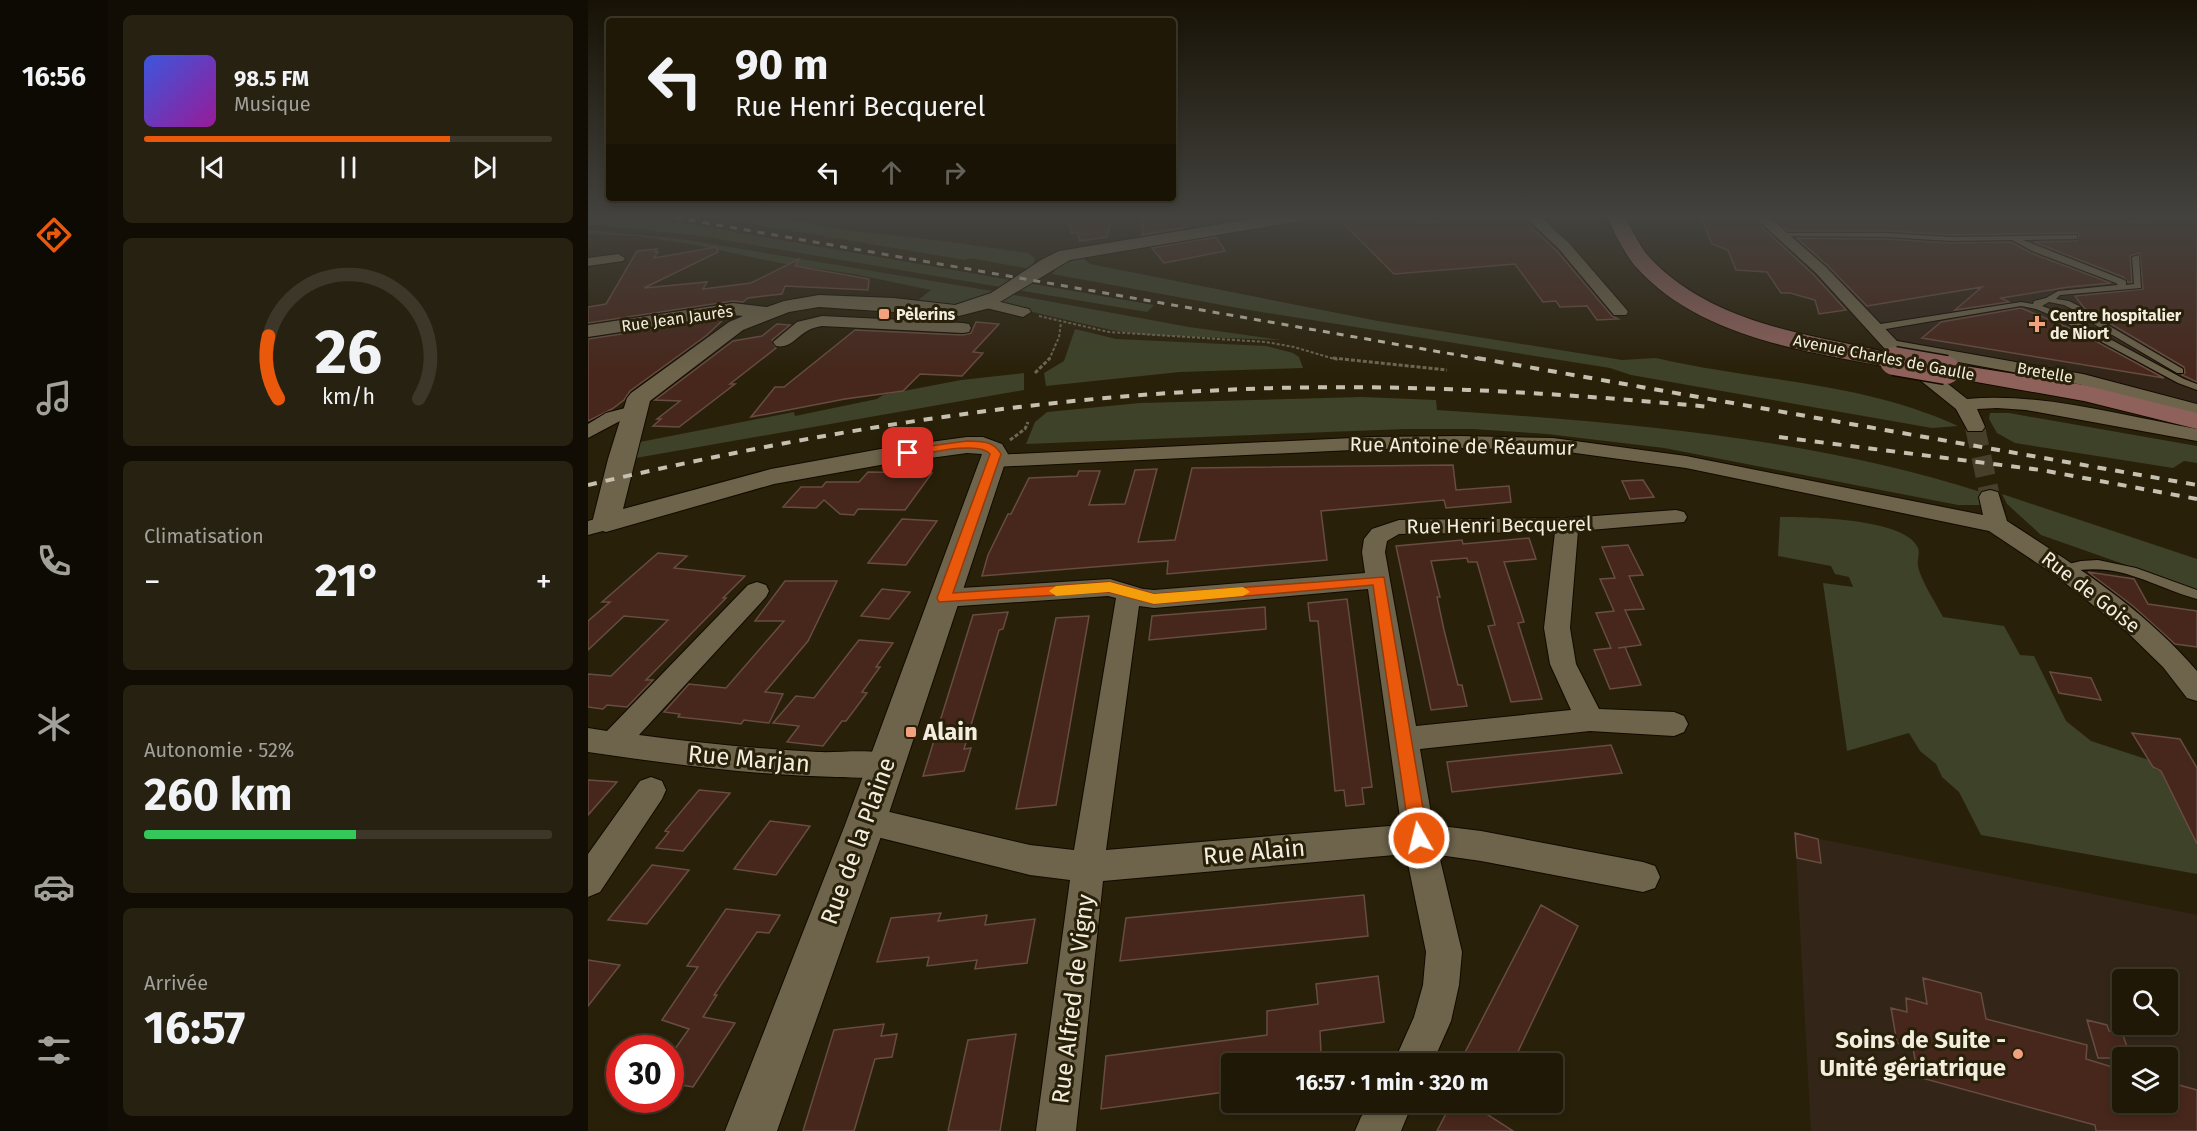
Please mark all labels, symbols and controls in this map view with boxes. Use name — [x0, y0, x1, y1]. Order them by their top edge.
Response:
text: 90 m — [735, 40, 829, 90]
icon: left — [636, 42, 714, 120]
text: 16:56 — [22, 61, 86, 93]
text: 98.5 FM — [234, 65, 309, 92]
text: Rue Henri Becquerel — [735, 91, 985, 123]
text: Musique — [234, 92, 311, 116]
icon: previous — [196, 151, 229, 184]
icon: pause — [332, 151, 365, 184]
icon: next — [468, 151, 501, 184]
icon: left — [812, 156, 845, 189]
icon: ahead — [875, 156, 908, 189]
icon: right — [938, 156, 971, 189]
icon: directions — [33, 214, 75, 256]
street label: Rue Jean Jaurès — [620, 301, 734, 336]
place label: Pèlerins — [896, 305, 956, 324]
place label: Centre hospitalier de Niort — [2050, 306, 2182, 343]
marker: Pèlerins — [877, 307, 891, 321]
text: 26 — [314, 315, 382, 390]
marker: Centre hospitalier de Niort — [2028, 315, 2046, 333]
street label: Avenue Charles de Gaulle — [1792, 331, 1976, 384]
street label: Bretelle — [2015, 358, 2074, 387]
icon: music — [33, 377, 75, 419]
text: km/h — [321, 385, 375, 411]
pin — [882, 427, 933, 478]
street label: Rue Antoine de Réaumur — [1349, 432, 1575, 460]
icon: arrive — [891, 436, 924, 469]
street label: Rue Henri Becquerel — [1406, 511, 1592, 539]
text: Climatisation — [144, 524, 264, 548]
icon: phone — [33, 540, 75, 582]
street label: Rue de Goise — [2037, 546, 2145, 638]
text: 21° — [315, 554, 381, 608]
text: − — [144, 562, 161, 602]
text: + — [536, 562, 552, 602]
icon: climate — [33, 703, 75, 745]
place label: Alain — [922, 718, 978, 746]
marker: Alain — [904, 725, 918, 739]
text: Autonomie · 52% — [144, 738, 294, 762]
street label: Rue Marjan — [687, 740, 811, 778]
street label: Rue de la Plaine — [815, 754, 901, 928]
text: 260 km — [144, 768, 293, 822]
position arrow — [1387, 806, 1451, 870]
street label: Rue Alain — [1202, 834, 1306, 870]
icon: car — [33, 866, 75, 908]
street label: Rue Alfred de Vigny — [1046, 892, 1100, 1106]
map controls — [2112, 969, 2178, 1113]
button: search — [2112, 969, 2178, 1035]
text: Arrivée — [144, 971, 208, 995]
text: 16:57 — [144, 1001, 245, 1055]
place label: Soins de Suite - Unité gériatrique — [1819, 1026, 2006, 1082]
icon: filters — [33, 1029, 75, 1071]
speed limit sign: 30 — [606, 1035, 684, 1113]
marker: Soins de Suite - Unité gériatrique — [2011, 1047, 2025, 1061]
button: layers — [2112, 1047, 2178, 1113]
text: 16:57 · 1 min · 320 m — [1295, 1069, 1489, 1096]

